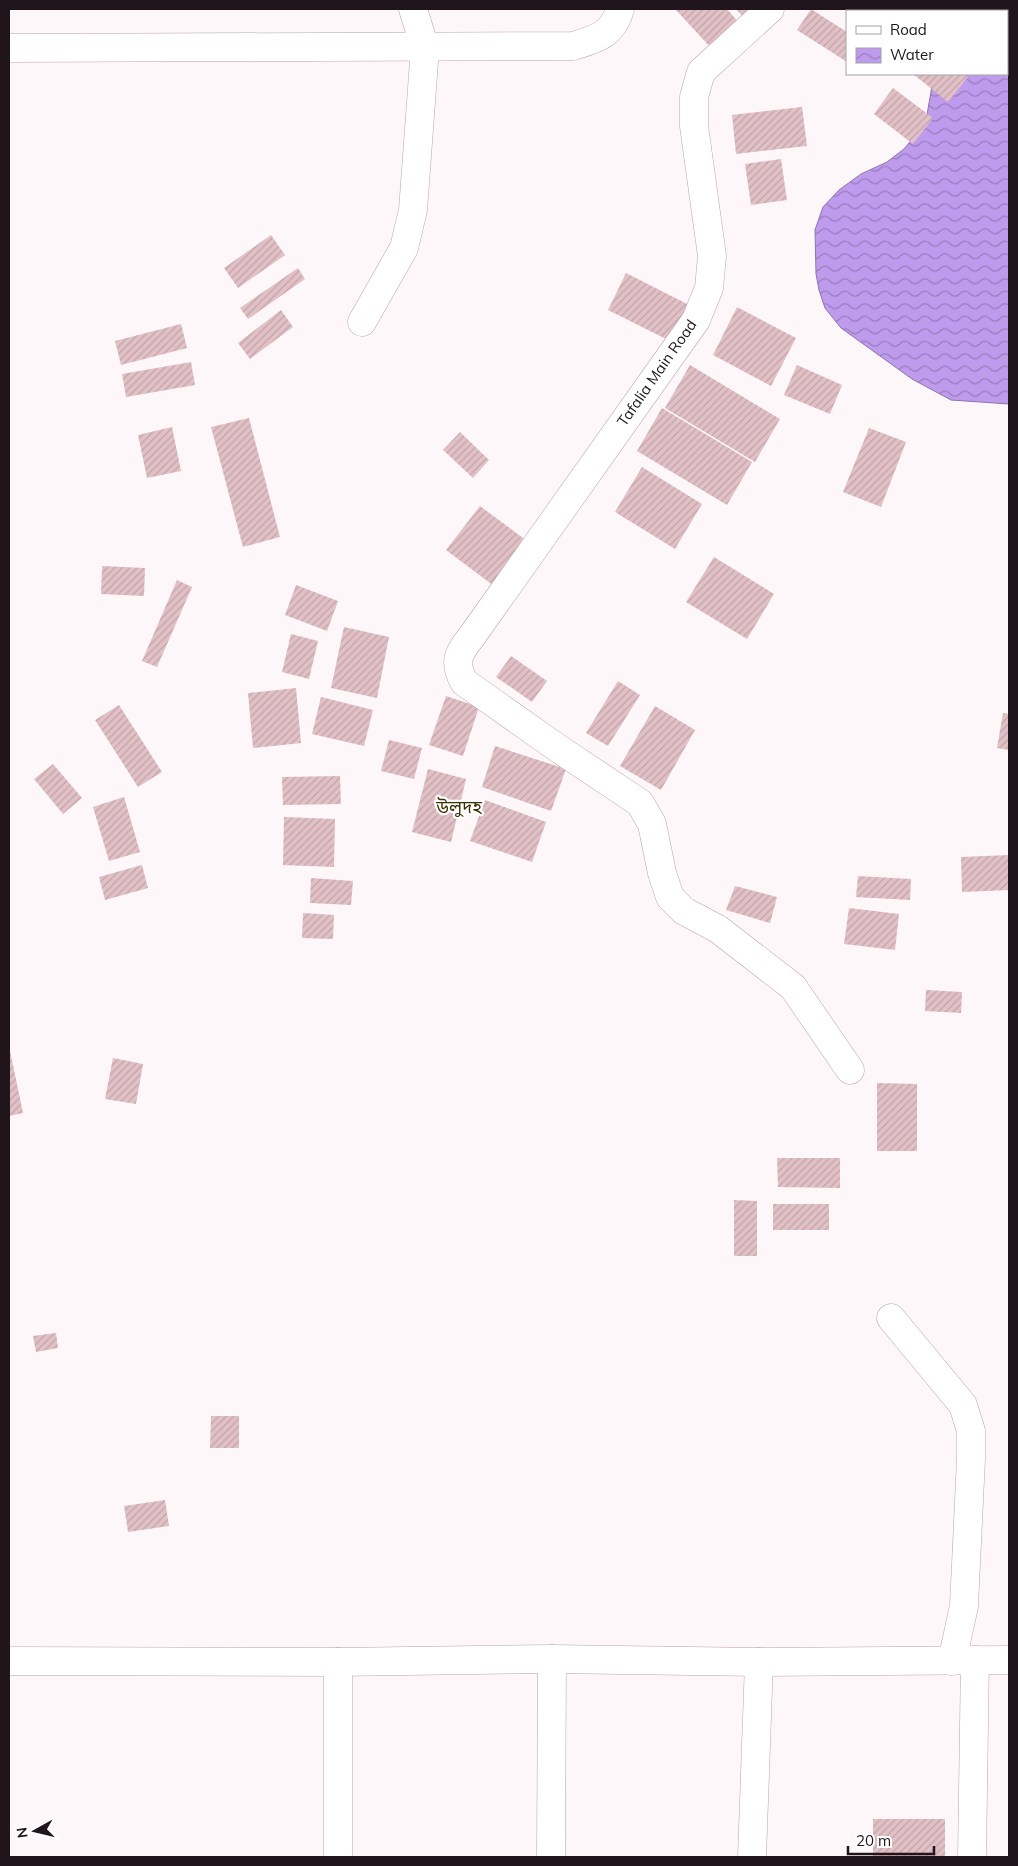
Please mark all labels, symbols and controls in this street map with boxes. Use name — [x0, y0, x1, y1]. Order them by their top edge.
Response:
legend — [846, 10, 1008, 75]
text: Road — [890, 20, 927, 39]
text: Water — [890, 45, 934, 64]
street label: Tafalia Main Road — [613, 316, 700, 430]
district label: উলুদহ — [435, 795, 482, 818]
north arrow — [10, 1806, 60, 1856]
scale bar — [848, 1824, 934, 1856]
text: N — [12, 1826, 32, 1839]
text: 20 m — [856, 1831, 891, 1850]

